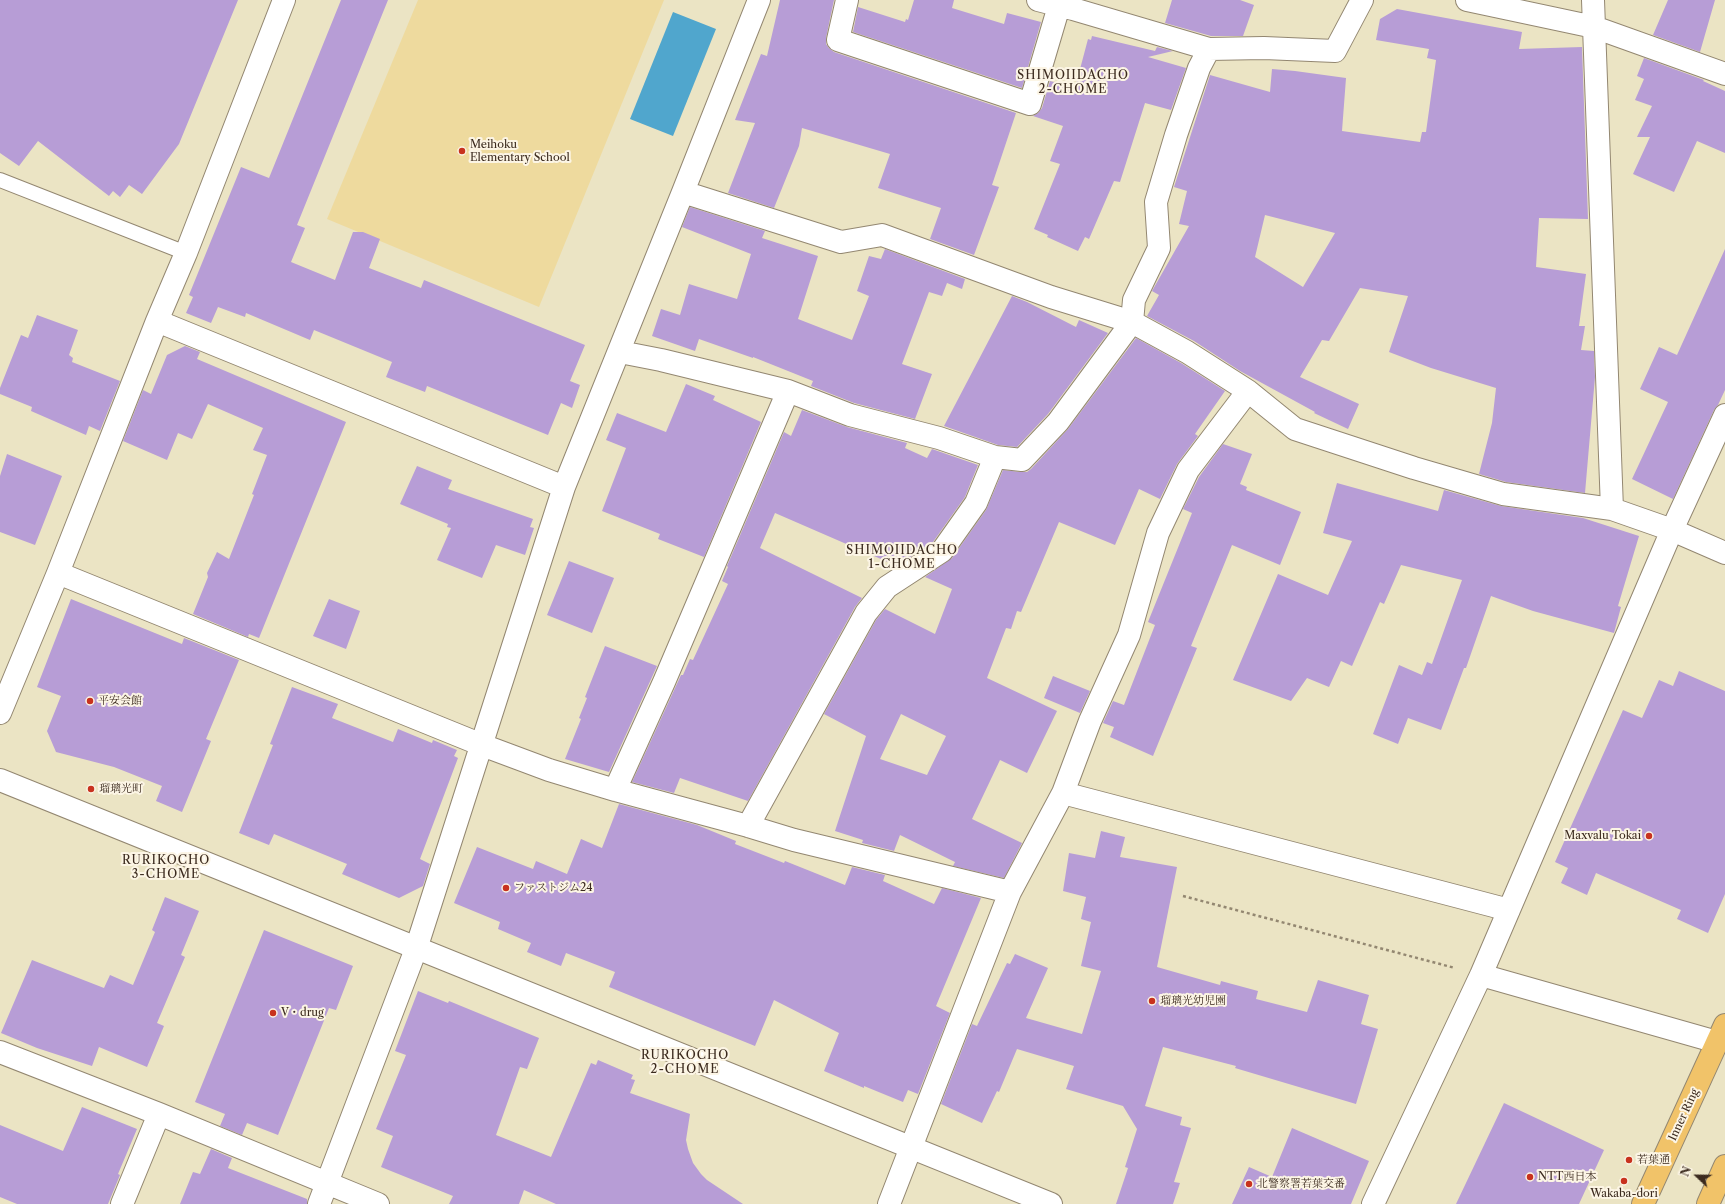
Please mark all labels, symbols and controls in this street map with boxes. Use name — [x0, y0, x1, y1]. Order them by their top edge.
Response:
district label: SHIMOIIDACHO 2-CHOME — [1017, 69, 1129, 97]
place label: Meihoku Elementary School — [470, 138, 570, 164]
marker: Meihoku Elementary School — [457, 146, 467, 156]
district label: SHIMOIIDACHO 1-CHOME — [846, 544, 958, 572]
place label: 平安会館 — [98, 694, 142, 708]
marker: 平安会館 — [85, 696, 95, 706]
place label: 瑠璃光町 — [99, 782, 143, 796]
marker: 瑠璃光町 — [86, 784, 96, 794]
place label: Maxvalu Tokai — [1564, 829, 1641, 843]
marker: Maxvalu Tokai — [1644, 831, 1654, 841]
district label: RURIKOCHO 3-CHOME — [122, 854, 210, 882]
place label: ファストジム24 — [514, 881, 593, 895]
marker: ファストジム24 — [501, 883, 511, 893]
place label: 瑠璃光幼児園 — [1160, 994, 1226, 1008]
marker: 瑠璃光幼児園 — [1147, 996, 1157, 1006]
place label: V・drug — [281, 1006, 324, 1020]
marker: V・drug — [268, 1008, 278, 1018]
district label: RURIKOCHO 2-CHOME — [641, 1049, 729, 1077]
street label: Inner Ring — [1666, 1087, 1702, 1143]
place label: 若葉通 — [1637, 1153, 1670, 1167]
marker: 若葉通 — [1624, 1155, 1634, 1165]
north arrow — [1677, 1156, 1717, 1196]
text: N — [1678, 1164, 1694, 1179]
place label: NTT西日本 — [1538, 1170, 1597, 1184]
marker: NTT西日本 — [1525, 1172, 1535, 1182]
marker: Wakaba-dori — [1619, 1176, 1629, 1186]
place label: 北警察署若葉交番 — [1257, 1177, 1345, 1191]
marker: 北警察署若葉交番 — [1244, 1179, 1254, 1189]
place label: Wakaba-dori — [1590, 1187, 1658, 1201]

